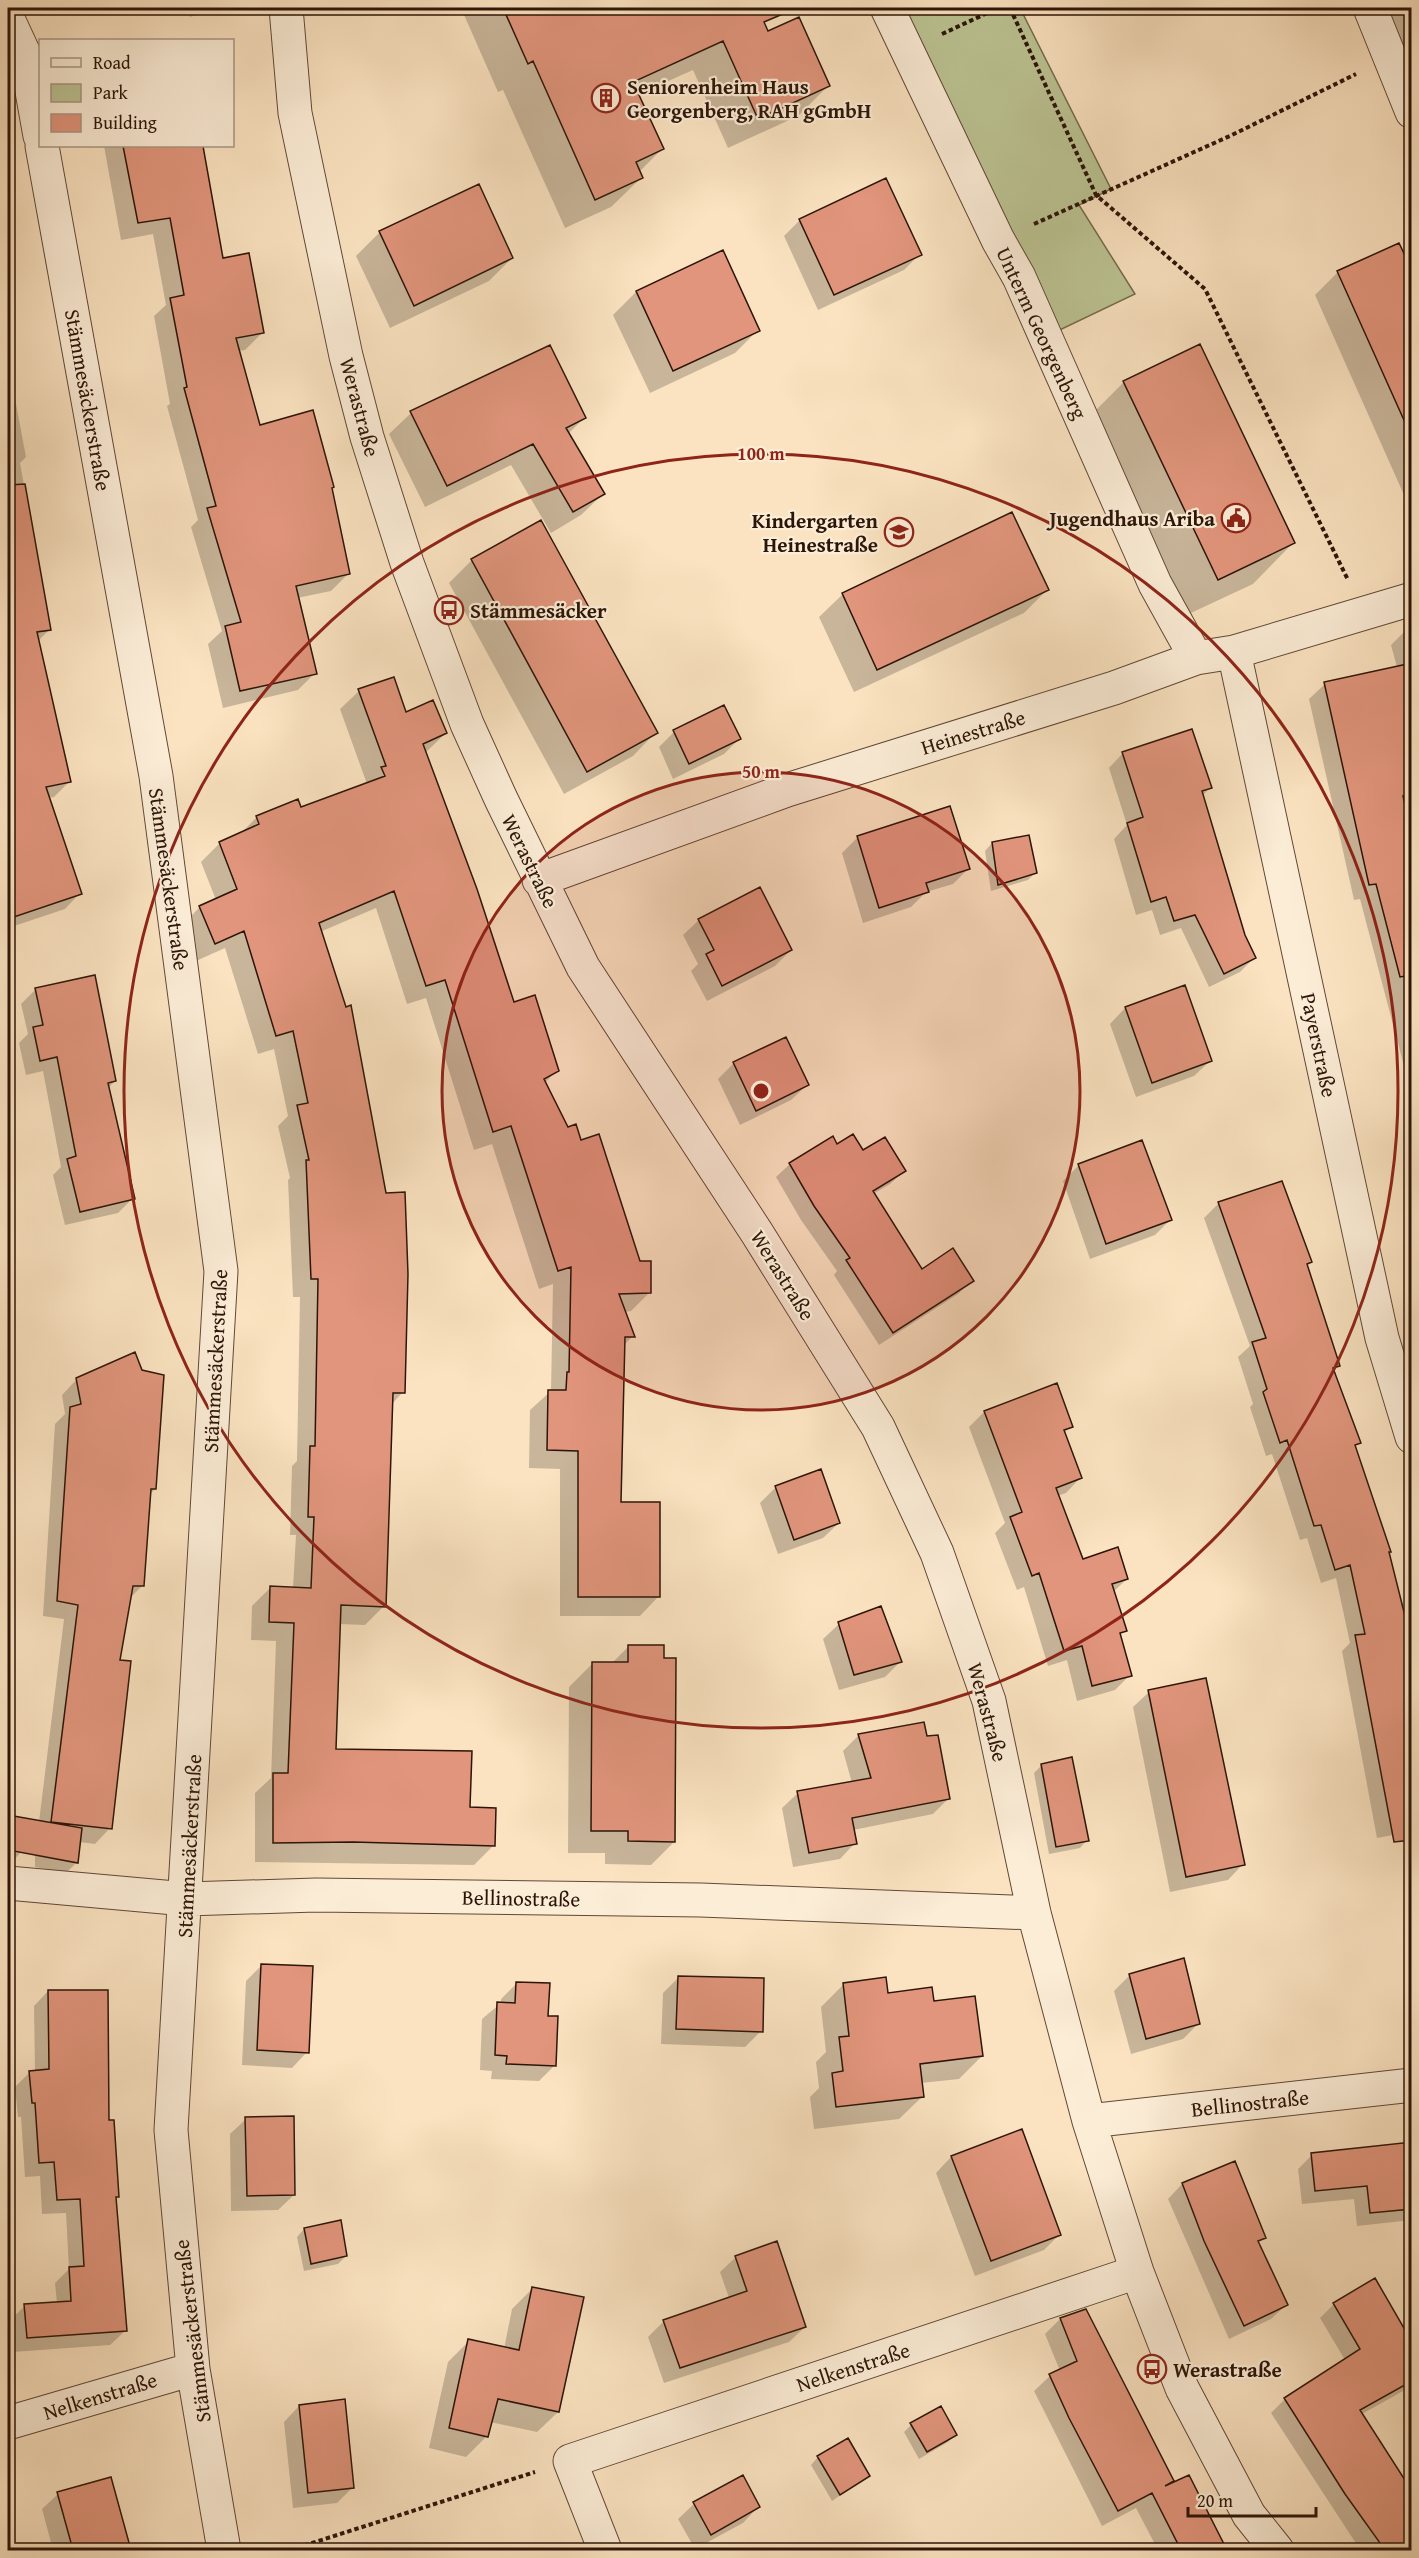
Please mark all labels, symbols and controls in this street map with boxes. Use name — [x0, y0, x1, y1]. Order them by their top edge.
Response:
legend — [39, 39, 234, 147]
text: Road — [93, 49, 131, 76]
place label: Seniorenheim Haus Georgenberg, RAH gGmbH — [627, 71, 871, 126]
text: Park — [93, 79, 129, 106]
building icon: Seniorenheim Haus Georgenberg, RAH gGmbH — [590, 82, 622, 114]
text: Building — [93, 109, 157, 136]
street label: Unterm Georgenberg — [988, 242, 1096, 425]
street label: Stämmesäckerstraße — [57, 307, 119, 493]
street label: Werastraße — [332, 354, 388, 460]
text: 100 m — [737, 440, 785, 467]
public building icon: Jugendhaus Ariba — [1220, 502, 1252, 534]
place label: Jugendhaus Ariba — [1046, 503, 1215, 534]
place label: Kindergarten Heinestraße — [752, 505, 879, 560]
school or university icon: Kindergarten Heinestraße — [883, 516, 915, 548]
bus stop icon: Stämmesäcker — [433, 594, 465, 626]
place label: Stämmesäcker — [470, 595, 607, 626]
street label: Heinestraße — [917, 701, 1029, 763]
text: 50 m — [742, 758, 781, 785]
street label: Stämmesäckerstraße — [141, 786, 197, 972]
street label: Werastraße — [494, 809, 566, 914]
street label: Payerstraße — [1293, 990, 1345, 1100]
centre of rings — [751, 1081, 771, 1101]
street label: Werastraße — [743, 1224, 823, 1326]
street label: Stämmesäckerstraße — [195, 1268, 235, 1454]
street label: Werastraße — [960, 1659, 1016, 1765]
street label: Stämmesäckerstraße — [169, 1753, 209, 1939]
street label: Bellinostraße — [462, 1881, 581, 1915]
street label: Bellinostraße — [1190, 2081, 1311, 2125]
street label: Stämmesäckerstraße — [165, 2238, 219, 2424]
street label: Nelkenstraße — [792, 2334, 914, 2400]
bus stop icon: Werastraße — [1136, 2353, 1168, 2385]
place label: Werastraße — [1173, 2354, 1282, 2385]
street label: Nelkenstraße — [39, 2364, 161, 2428]
scale bar — [1188, 2480, 1316, 2518]
text: 20 m — [1197, 2487, 1233, 2514]

